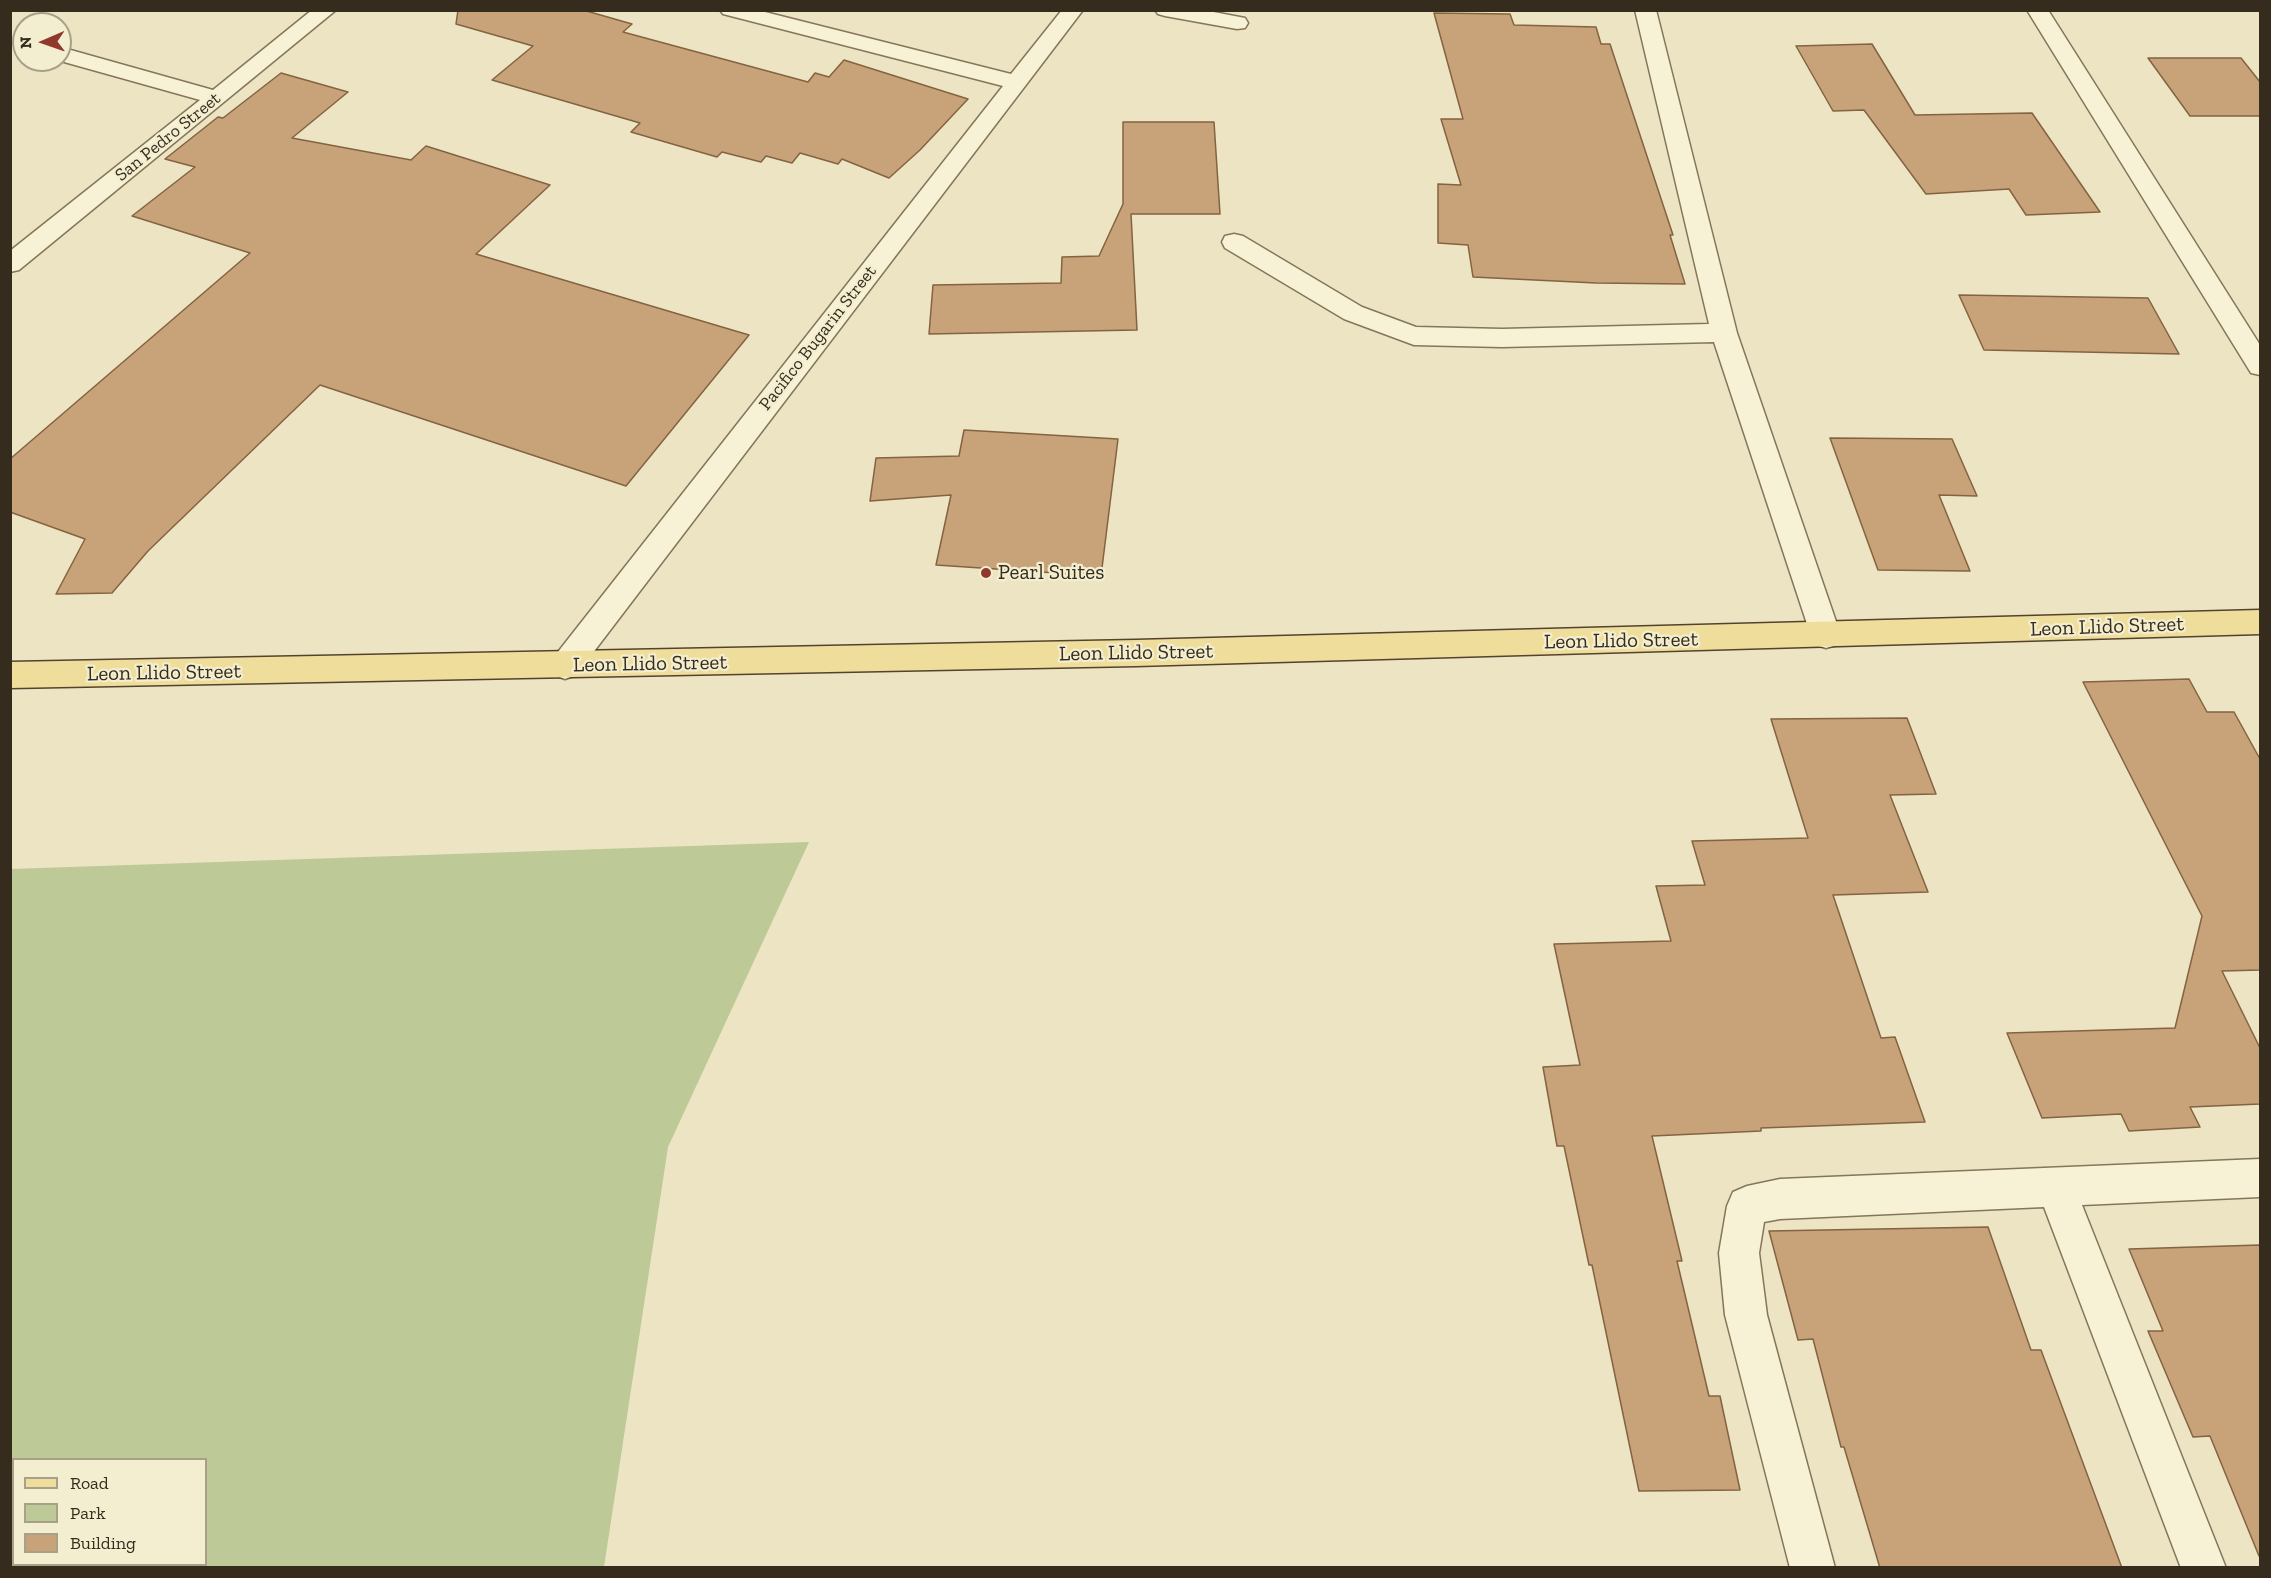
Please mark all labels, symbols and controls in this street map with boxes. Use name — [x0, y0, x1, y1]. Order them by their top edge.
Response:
north arrow — [12, 12, 72, 72]
text: N — [16, 36, 35, 49]
street label: San Pedro Street — [111, 88, 225, 186]
street label: Pacifico Bugarin Street — [755, 261, 881, 415]
place label: Pearl Suites — [998, 560, 1104, 586]
marker: Pearl Suites — [979, 566, 993, 580]
street label: Leon Llido Street — [2030, 612, 2184, 642]
street label: Leon Llido Street — [1544, 627, 1698, 655]
street label: Leon Llido Street — [1059, 639, 1213, 667]
street label: Leon Llido Street — [573, 650, 727, 678]
street label: Leon Llido Street — [87, 659, 241, 687]
legend — [12, 1458, 207, 1566]
text: Road — [70, 1472, 109, 1494]
text: Park — [70, 1502, 106, 1524]
text: Building — [70, 1532, 136, 1554]

